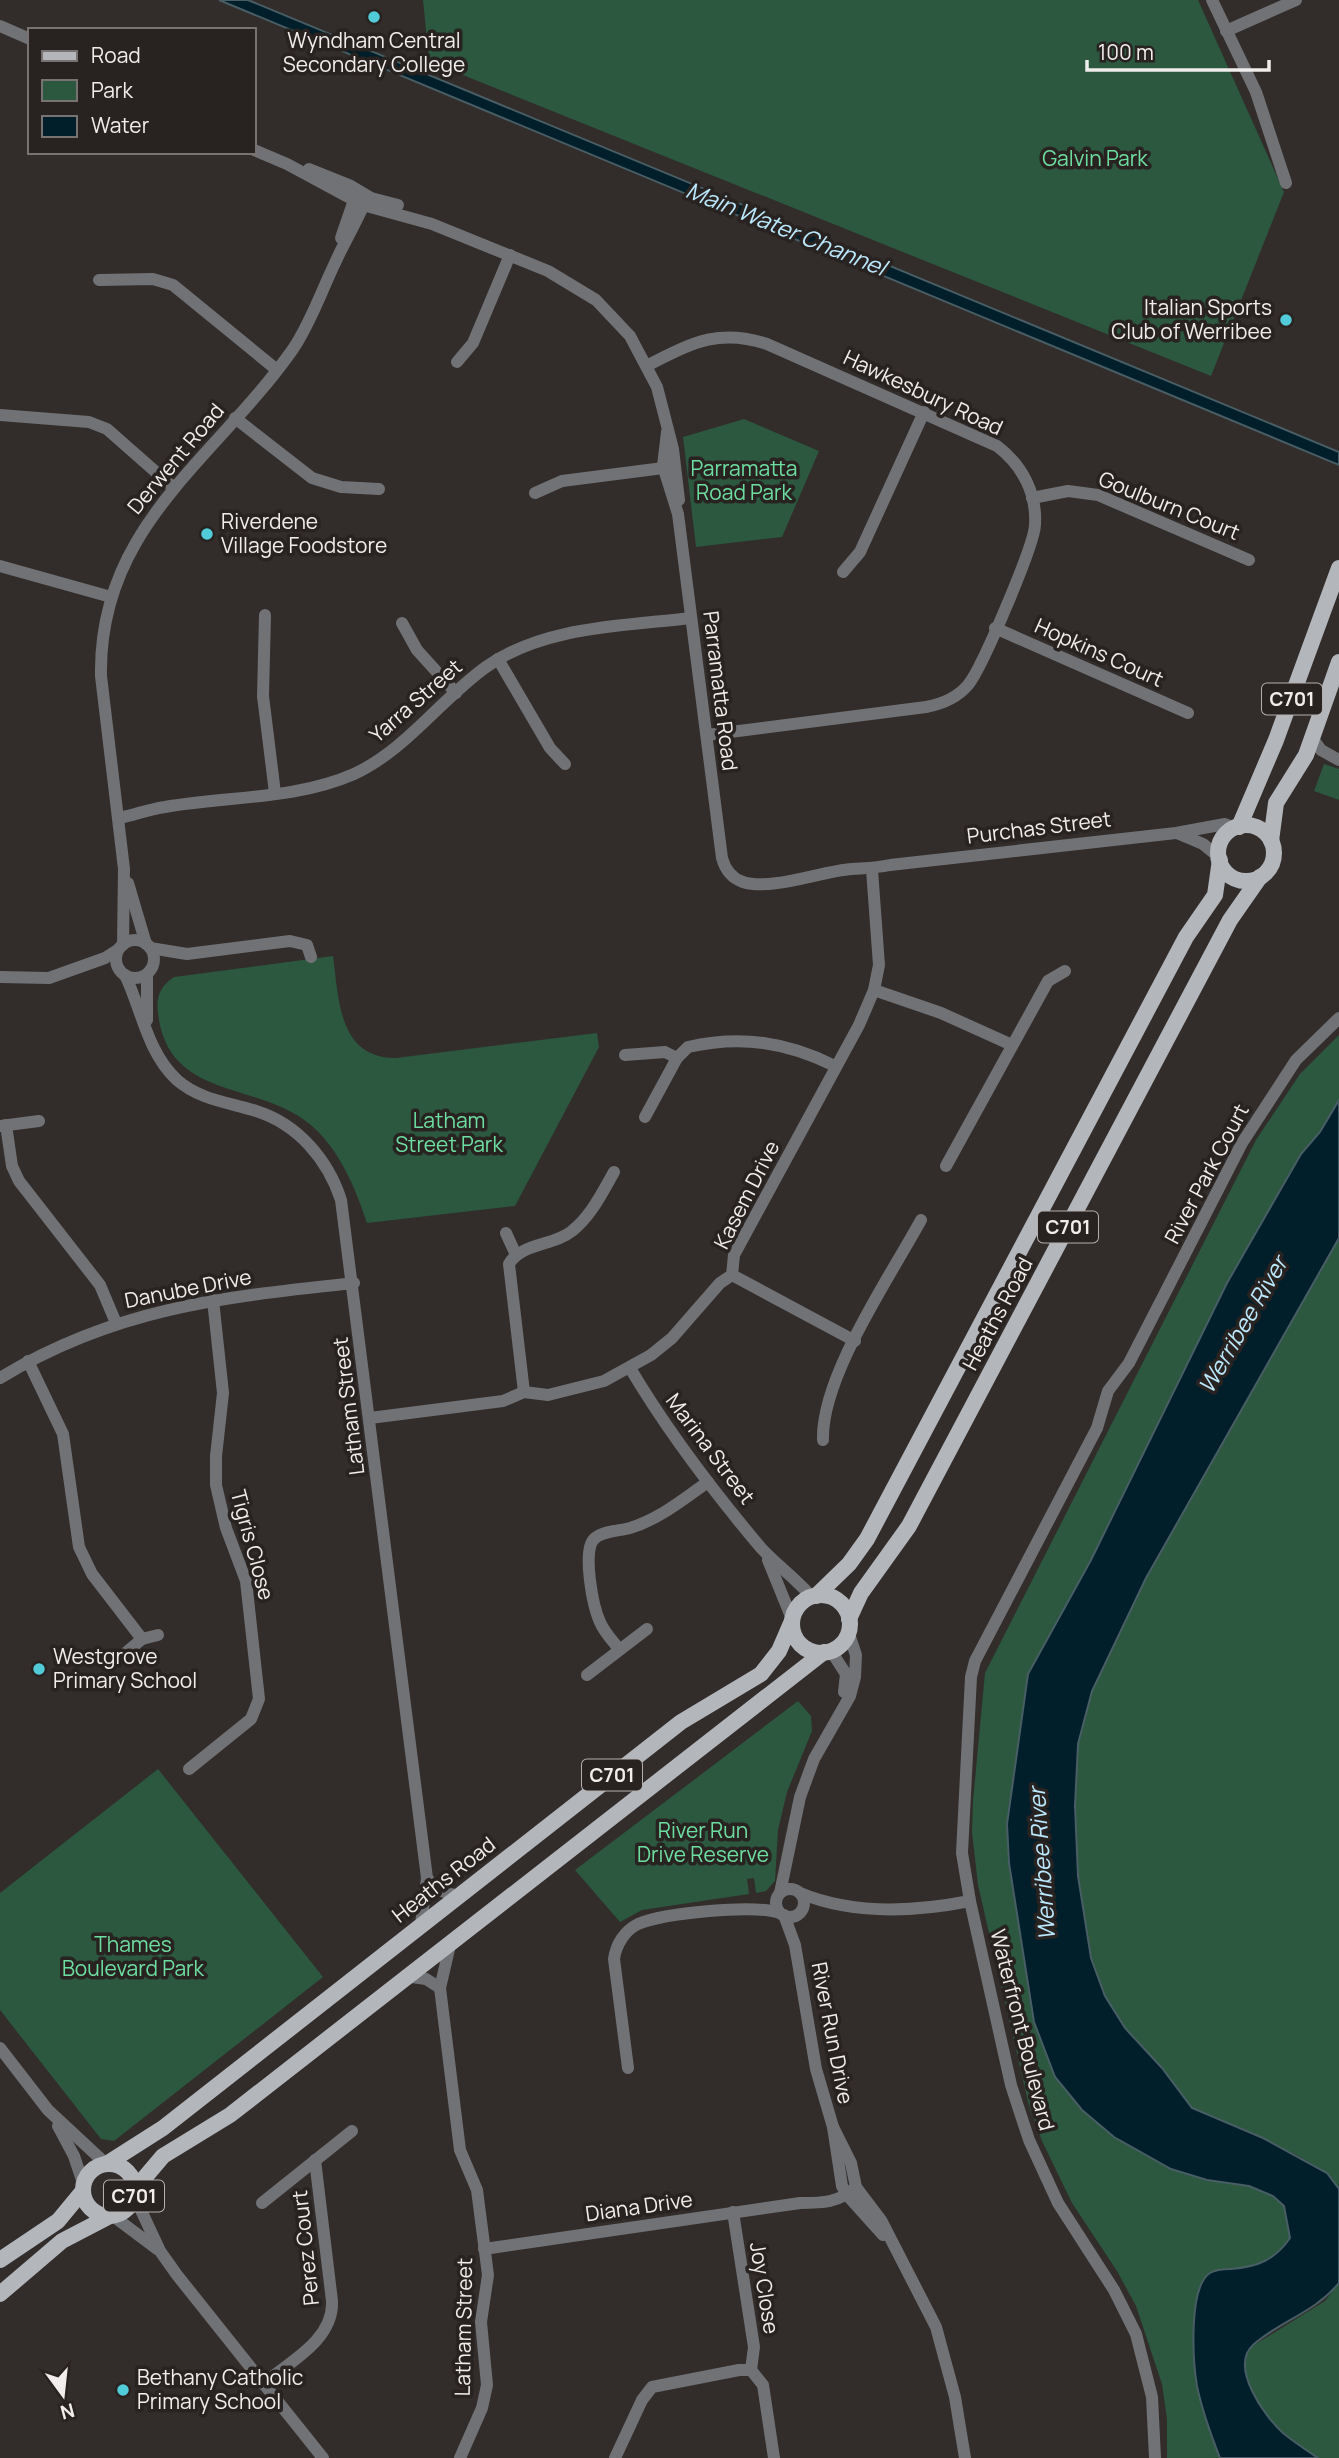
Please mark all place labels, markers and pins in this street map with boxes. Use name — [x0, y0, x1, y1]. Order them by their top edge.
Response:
marker: Wyndham Central Secondary College — [366, 9, 382, 25]
place label: Wyndham Central Secondary College — [283, 26, 465, 78]
place label: Italian Sports Club of Werribee — [1111, 293, 1272, 345]
marker: Italian Sports Club of Werribee — [1278, 312, 1294, 328]
place label: Riverdene Village Foodstore — [221, 507, 387, 559]
marker: Riverdene Village Foodstore — [199, 526, 215, 542]
place label: Westgrove Primary School — [53, 1642, 197, 1694]
marker: Westgrove Primary School — [31, 1661, 47, 1677]
place label: Bethany Catholic Primary School — [137, 2363, 303, 2415]
marker: Bethany Catholic Primary School — [115, 2382, 131, 2398]

